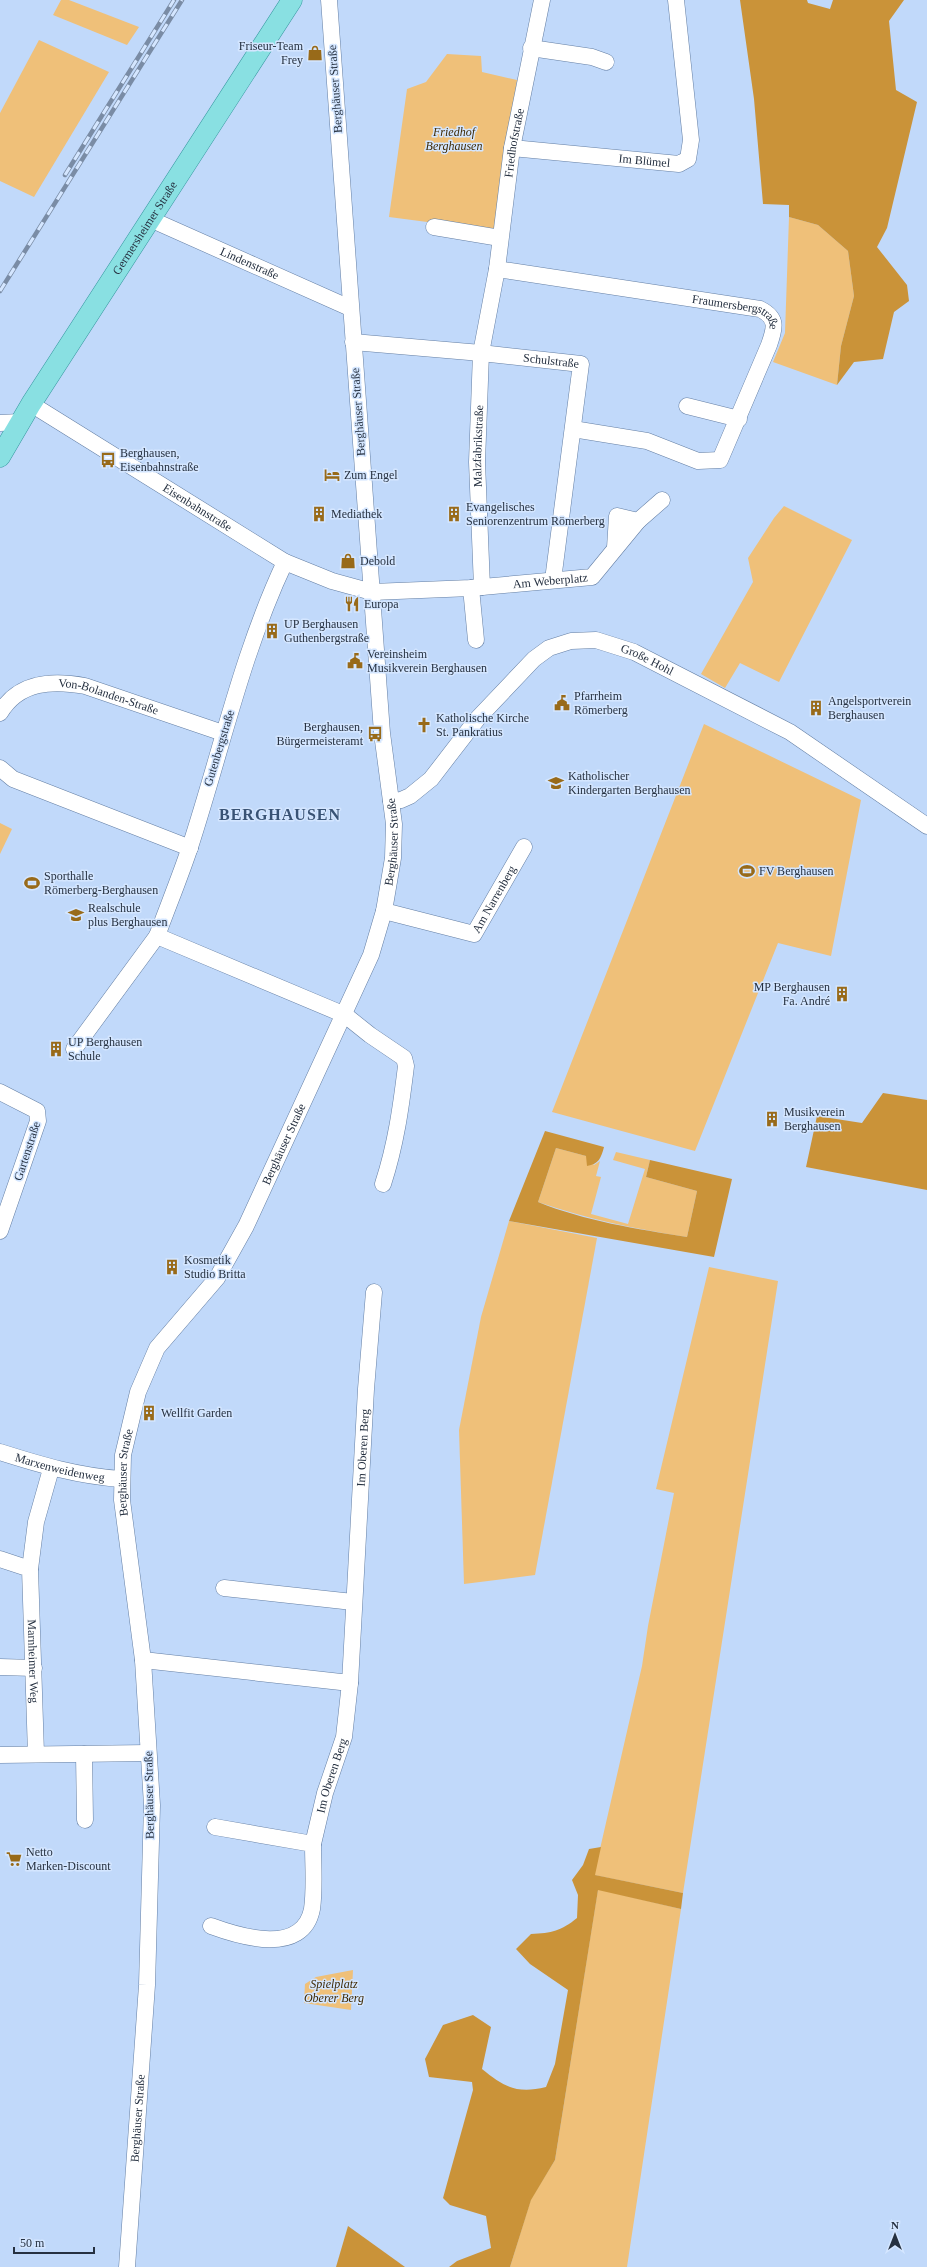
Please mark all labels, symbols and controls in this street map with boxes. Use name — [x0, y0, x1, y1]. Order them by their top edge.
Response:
place label: Friseur-Team Frey — [239, 39, 304, 67]
shop icon: Friseur-Team Frey — [306, 44, 324, 62]
street label: Berghäuser Straße — [325, 45, 345, 133]
street label: Friedhofstraße — [501, 107, 527, 178]
park label: Friedhof Berghausen — [426, 125, 482, 153]
street label: Im Blümel — [618, 151, 671, 170]
street label: Germersheimer Straße — [109, 179, 180, 277]
street label: Lindenstraße — [218, 244, 281, 282]
street label: Fraumersbergstraße — [691, 292, 781, 330]
street label: Schulstraße — [522, 351, 580, 371]
street label: Berghäuser Straße — [348, 368, 368, 456]
street label: Malzfabrikstraße — [470, 405, 486, 487]
place label: Berghausen, Eisenbahnstraße — [120, 446, 199, 474]
bus stop icon: Berghausen, Eisenbahnstraße — [99, 451, 117, 469]
hotel icon: Zum Engel — [323, 466, 341, 484]
place label: Zum Engel — [344, 468, 398, 482]
street label: Eisenbahnstraße — [160, 481, 235, 534]
place label: Evangelisches Seniorenzentrum Römerberg — [466, 500, 605, 528]
building icon: Mediathek — [310, 505, 328, 523]
building icon: Evangelisches Seniorenzentrum Römerberg — [445, 505, 463, 523]
place label: Mediathek — [331, 507, 382, 521]
shop icon: Debold — [339, 552, 357, 570]
place label: Debold — [360, 554, 395, 568]
street label: Am Weberplatz — [512, 570, 588, 591]
restaurant icon: Europa — [343, 595, 361, 613]
place label: Europa — [364, 597, 399, 611]
place label: UP Berghausen Guthenbergstraße — [284, 617, 369, 645]
building icon: UP Berghausen Guthenbergstraße — [263, 622, 281, 640]
street label: Große Hohl — [619, 641, 677, 678]
place label: Vereinsheim Musikverein Berghausen — [367, 647, 487, 675]
public building icon: Vereinsheim Musikverein Berghausen — [346, 652, 364, 670]
street label: Von-Bolanden-Straße — [58, 676, 160, 718]
place label: Pfarrheim Römerberg — [574, 689, 628, 717]
public building icon: Pfarrheim Römerberg — [553, 694, 571, 712]
place label: Angelsportverein Berghausen — [828, 694, 911, 722]
building icon: Angelsportverein Berghausen — [807, 699, 825, 717]
street label: Gutenbergstraße — [201, 708, 237, 788]
place label: Katholische Kirche St. Pankratius — [436, 711, 529, 739]
church icon: Katholische Kirche St. Pankratius — [415, 716, 433, 734]
place label: Berghausen, Bürgermeisteramt — [277, 720, 364, 748]
bus stop icon: Berghausen, Bürgermeisteramt — [366, 725, 384, 743]
place label: Katholischer Kindergarten Berghausen — [568, 769, 691, 797]
school or university icon: Katholischer Kindergarten Berghausen — [547, 774, 565, 792]
street label: Berghäuser Straße — [381, 797, 401, 887]
district label: BERGHAUSEN — [219, 806, 341, 823]
sports icon: FV Berghausen — [738, 862, 756, 880]
street label: Am Narrenberg — [469, 863, 519, 935]
place label: FV Berghausen — [759, 864, 834, 878]
place label: Sporthalle Römerberg-Berghausen — [44, 869, 158, 897]
sports icon: Sporthalle Römerberg-Berghausen — [23, 874, 41, 892]
place label: Realschule plus Berghausen — [88, 901, 167, 929]
school or university icon: Realschule plus Berghausen — [67, 906, 85, 924]
place label: MP Berghausen Fa. André — [754, 980, 830, 1008]
building icon: MP Berghausen Fa. André — [833, 985, 851, 1003]
place label: UP Berghausen Schule — [68, 1035, 142, 1063]
building icon: UP Berghausen Schule — [47, 1040, 65, 1058]
street label: Berghäuser Straße — [259, 1101, 309, 1187]
place label: Musikverein Berghausen — [784, 1105, 845, 1133]
building icon: Musikverein Berghausen — [763, 1110, 781, 1128]
street label: Gartenstraße — [11, 1120, 43, 1182]
place label: Kosmetik Studio Britta — [184, 1253, 246, 1281]
building icon: Kosmetik Studio Britta — [163, 1258, 181, 1276]
building icon: Wellfit Garden — [140, 1404, 158, 1422]
place label: Wellfit Garden — [161, 1406, 232, 1420]
street label: Im Oberen Berg — [354, 1408, 372, 1487]
street label: Berghäuser Straße — [115, 1427, 136, 1517]
street label: Marxenweidenweg — [13, 1450, 106, 1484]
street label: Marnheimer Weg — [25, 1619, 41, 1703]
street label: Im Oberen Berg — [314, 1736, 350, 1814]
street label: Berghäuser Straße — [141, 1751, 157, 1839]
place label: Netto Marken-Discount — [26, 1845, 111, 1873]
supermarket icon: Netto Marken-Discount — [5, 1850, 23, 1868]
park label: Spielplatz Oberer Berg — [304, 1977, 364, 2005]
street label: Berghäuser Straße — [127, 2074, 148, 2163]
north arrow — [875, 2215, 915, 2255]
text: N — [891, 2219, 899, 2231]
scale bar — [14, 2229, 94, 2255]
text: 50 m — [20, 2236, 45, 2250]

